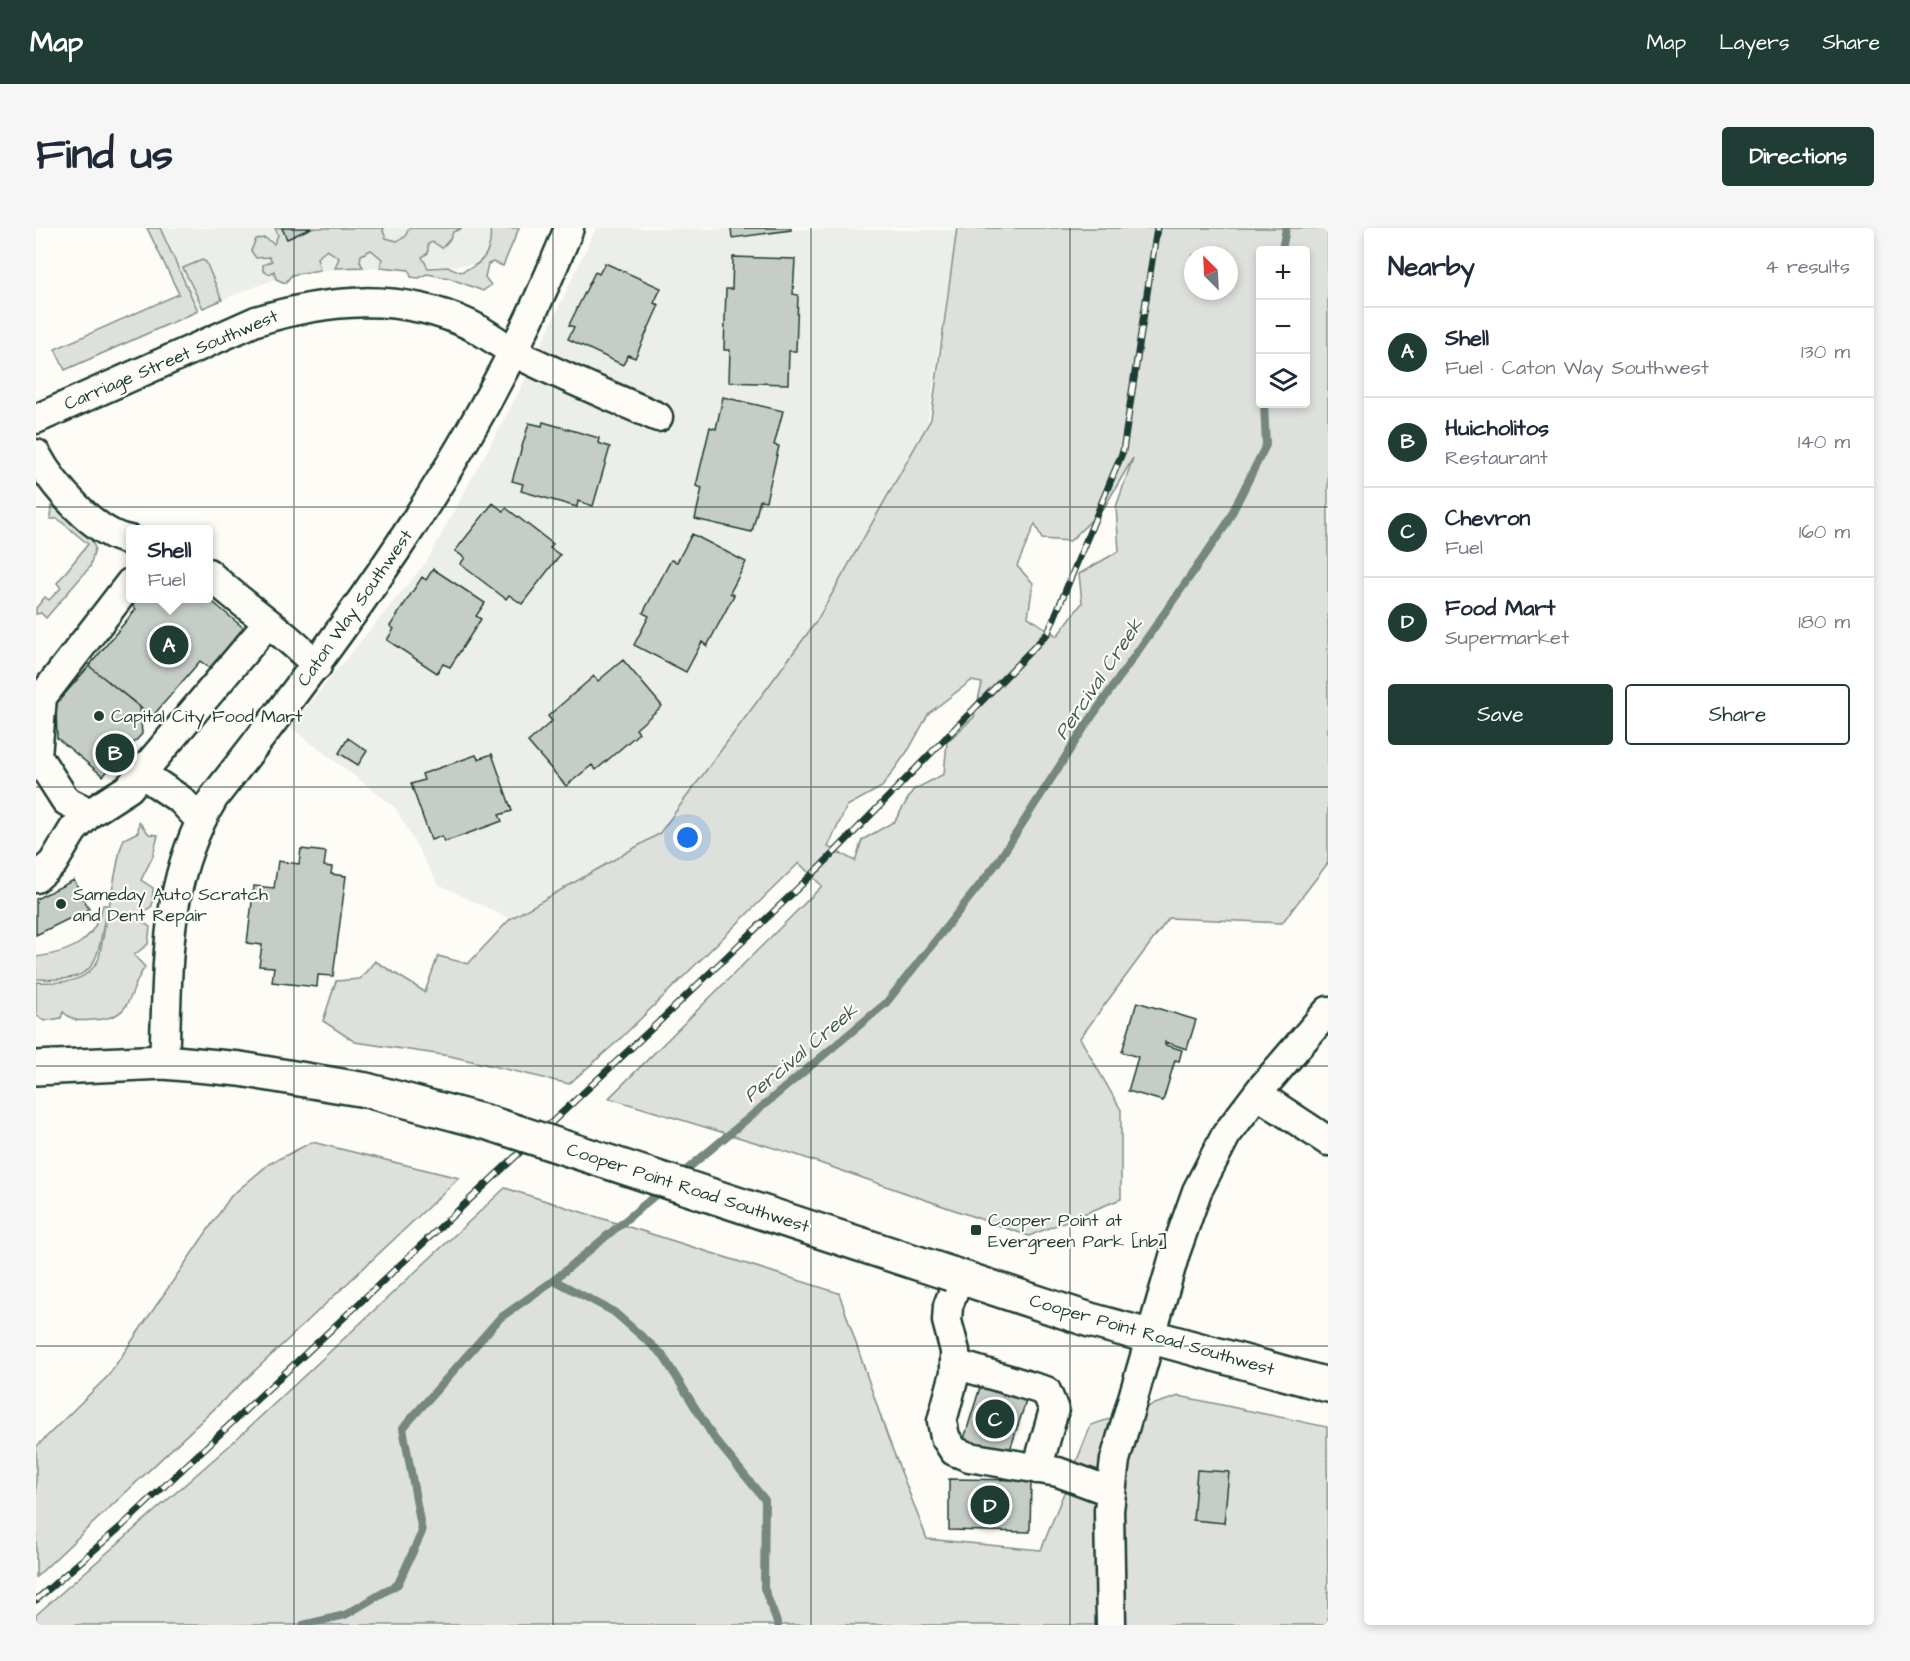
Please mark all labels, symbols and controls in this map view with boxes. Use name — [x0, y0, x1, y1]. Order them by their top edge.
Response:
text: Map — [30, 23, 83, 62]
text: Map — [1646, 28, 1686, 57]
text: Layers — [1719, 28, 1789, 57]
text: Share — [1822, 28, 1880, 57]
text: Find us — [36, 127, 173, 185]
button: Directions — [1722, 127, 1874, 186]
north arrow — [1184, 246, 1238, 300]
map controls — [1256, 246, 1310, 408]
button: + — [1256, 246, 1310, 300]
text: Nearby — [1388, 249, 1475, 285]
text: 4 results — [1765, 253, 1850, 281]
button: − — [1256, 300, 1310, 354]
street label: Carriage Street Southwest — [60, 303, 283, 417]
text: Shell — [1445, 323, 1489, 354]
text: A — [1401, 338, 1414, 366]
text: 130 m — [1801, 338, 1850, 366]
button: layers — [1256, 354, 1310, 408]
text: Fuel · Caton Way Southwest — [1445, 354, 1709, 382]
text: Huicholitos — [1445, 413, 1549, 444]
text: B — [1400, 428, 1415, 456]
text: 140 m — [1798, 428, 1850, 456]
text: Restaurant — [1445, 444, 1548, 472]
text: Chevron — [1445, 503, 1530, 534]
text: C — [1400, 518, 1415, 546]
text: 160 m — [1799, 518, 1850, 546]
street label: Caton Way Southwest — [291, 524, 420, 692]
popup — [126, 525, 213, 603]
text: Fuel — [1445, 534, 1483, 562]
text: Shell — [148, 535, 191, 566]
text: Fuel — [148, 566, 186, 594]
text: Food Mart — [1445, 593, 1556, 624]
text: D — [1401, 608, 1414, 636]
text: 180 m — [1798, 608, 1850, 636]
water label: Percival Creek — [1048, 612, 1150, 745]
pin: A — [150, 622, 188, 668]
text: Supermarket — [1445, 624, 1569, 652]
button: Save — [1388, 684, 1613, 745]
button: Share — [1625, 684, 1850, 745]
place label: Capital City Food Mart — [111, 704, 303, 730]
marker: Capital City Food Mart — [92, 709, 106, 723]
pin: B — [96, 730, 134, 776]
your location — [673, 823, 702, 852]
place label: Sameday Auto Scratch and Dent Repair — [73, 882, 268, 928]
marker: Sameday Auto Scratch and Dent Repair — [54, 897, 68, 911]
water label: Percival Creek — [738, 996, 865, 1109]
street label: Cooper Point Road Southwest — [563, 1137, 813, 1239]
place label: Cooper Point at Evergreen Park [nb] — [988, 1208, 1168, 1255]
marker: Cooper Point at Evergreen Park [nb] — [969, 1223, 983, 1237]
street label: Cooper Point Road Southwest — [1027, 1288, 1278, 1382]
pin: C — [976, 1396, 1014, 1442]
pin: D — [970, 1482, 1010, 1528]

